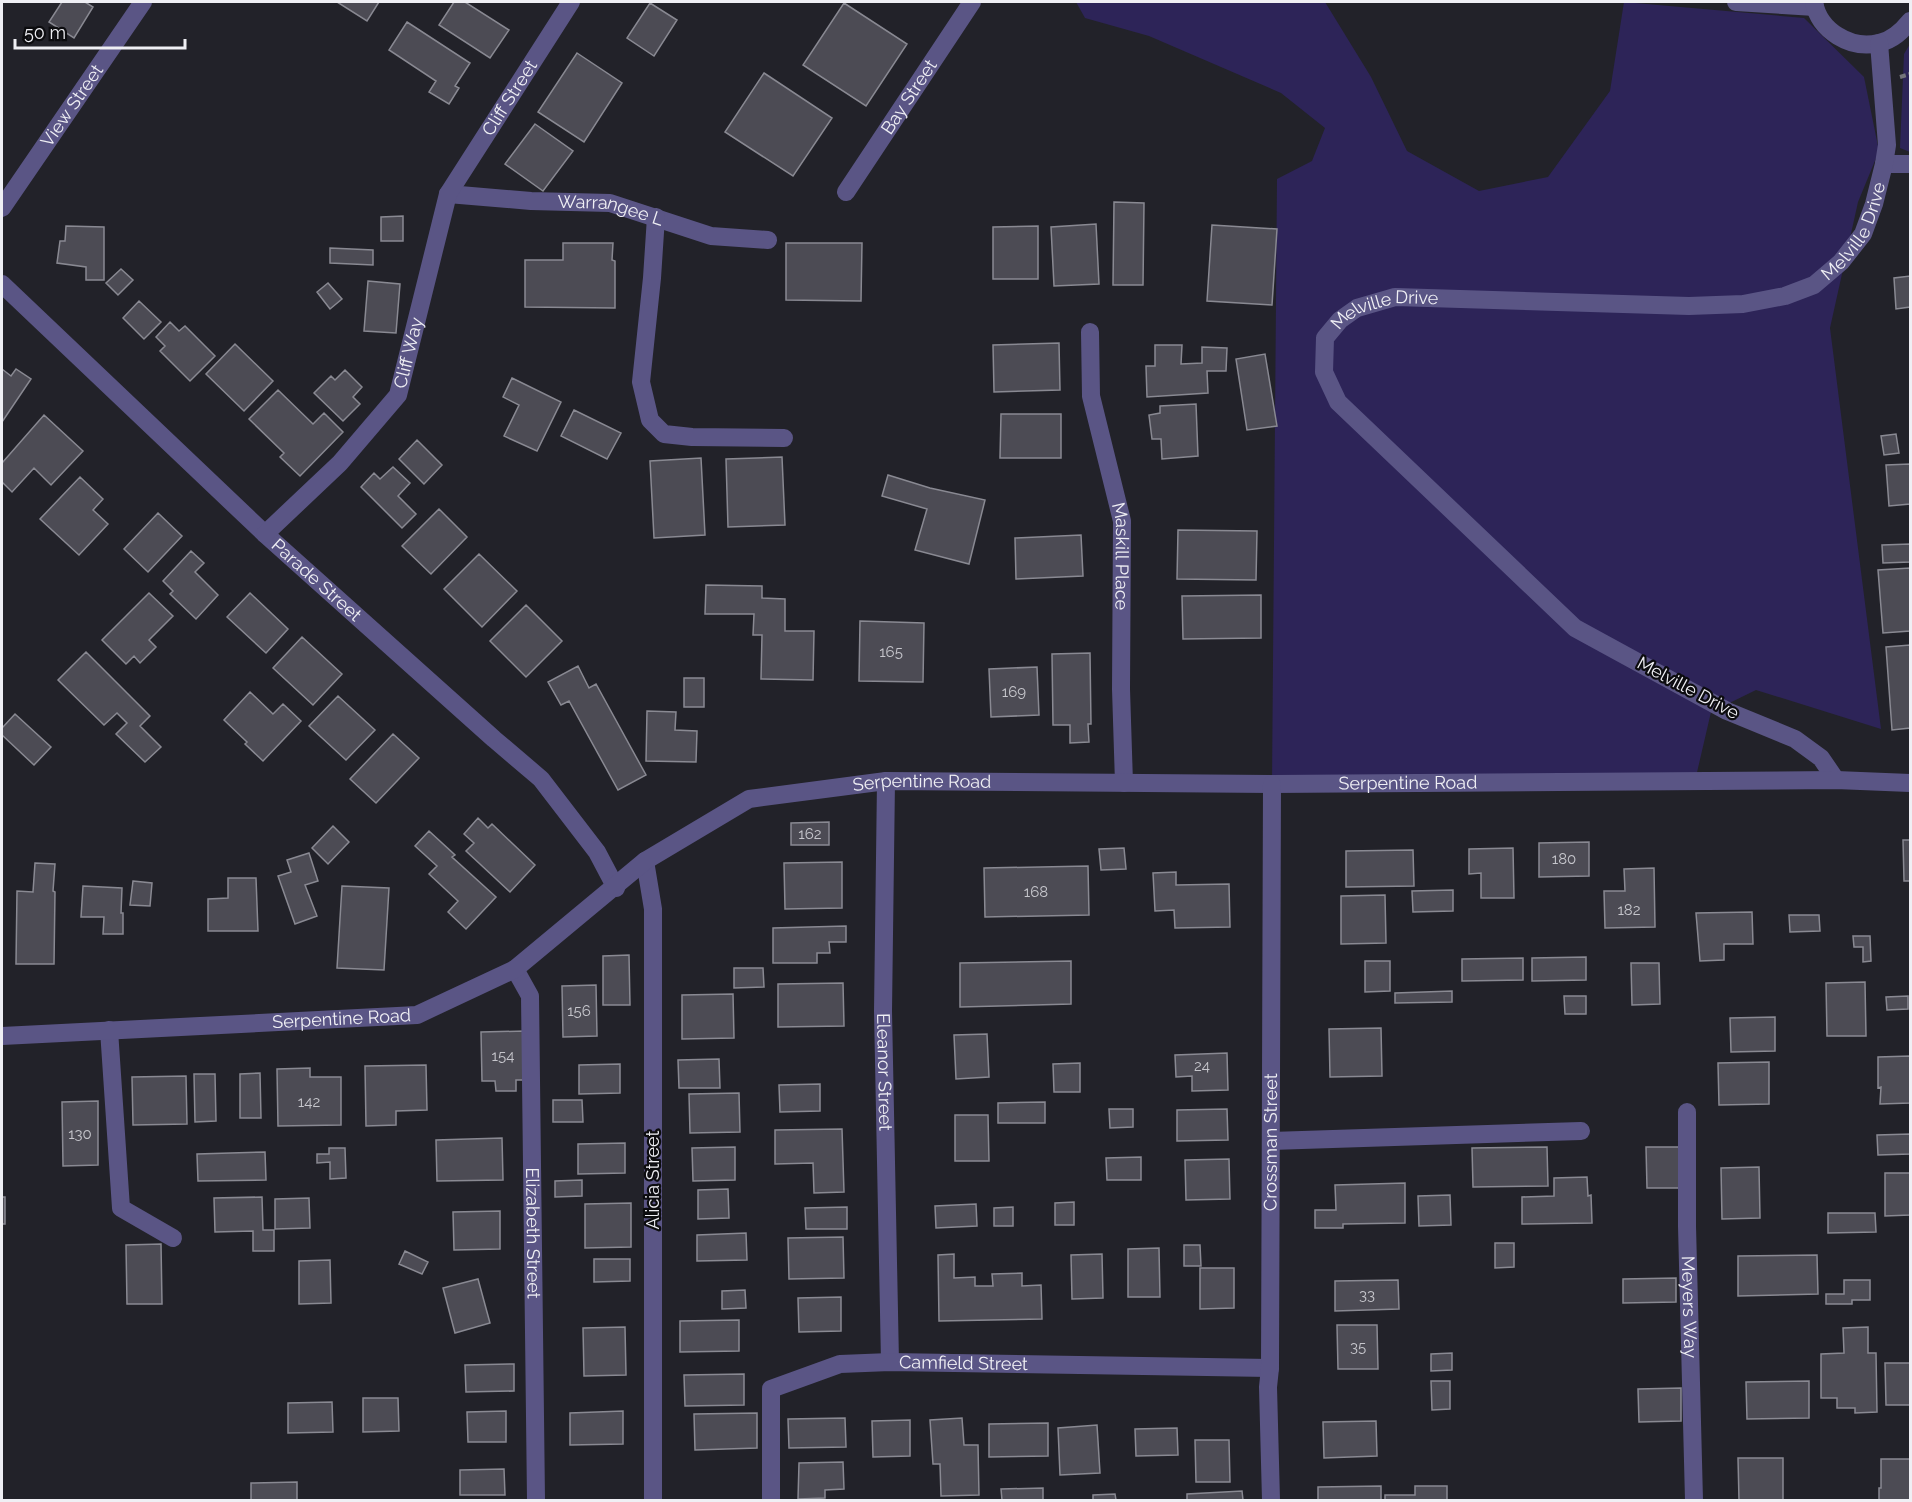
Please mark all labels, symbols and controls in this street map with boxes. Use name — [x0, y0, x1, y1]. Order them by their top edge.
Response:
scale bar — [15, 12, 184, 50]
text: 50 m — [24, 22, 66, 43]
street label: Bay Street — [876, 55, 941, 138]
street label: Cliff Street — [477, 56, 541, 139]
street label: View Street — [36, 60, 107, 151]
street label: Melville Drive — [1817, 179, 1889, 284]
street label: Warrangee L — [557, 191, 667, 230]
street label: Melville Drive — [1326, 286, 1439, 333]
street label: Cliff Way — [389, 315, 427, 391]
street label: Maskill Place — [1108, 500, 1133, 611]
street label: Parade Street — [268, 534, 366, 625]
house number: 165 — [879, 643, 903, 661]
street label: Melville Drive — [1634, 652, 1743, 723]
house number: 169 — [1002, 683, 1026, 701]
street label: Serpentine Road — [851, 769, 991, 795]
street label: Serpentine Road — [1338, 772, 1477, 794]
house number: 162 — [798, 825, 822, 843]
house number: 180 — [1552, 850, 1576, 868]
house number: 168 — [1024, 883, 1048, 901]
house number: 182 — [1617, 901, 1641, 919]
house number: 156 — [567, 1002, 591, 1020]
street label: Serpentine Road — [272, 1004, 411, 1032]
street label: Eleanor Street — [873, 1013, 896, 1131]
house number: 154 — [492, 1047, 514, 1065]
house number: 24 — [1194, 1057, 1210, 1075]
street label: Crossman Street — [1260, 1073, 1281, 1211]
house number: 142 — [298, 1093, 320, 1111]
house number: 130 — [68, 1125, 92, 1143]
street label: Alicia Street — [642, 1130, 663, 1230]
street label: Elizabeth Street — [522, 1167, 545, 1299]
street label: Meyers Way — [1678, 1256, 1701, 1359]
house number: 33 — [1359, 1286, 1375, 1304]
house number: 35 — [1350, 1338, 1366, 1356]
street label: Camfield Street — [899, 1351, 1028, 1374]

